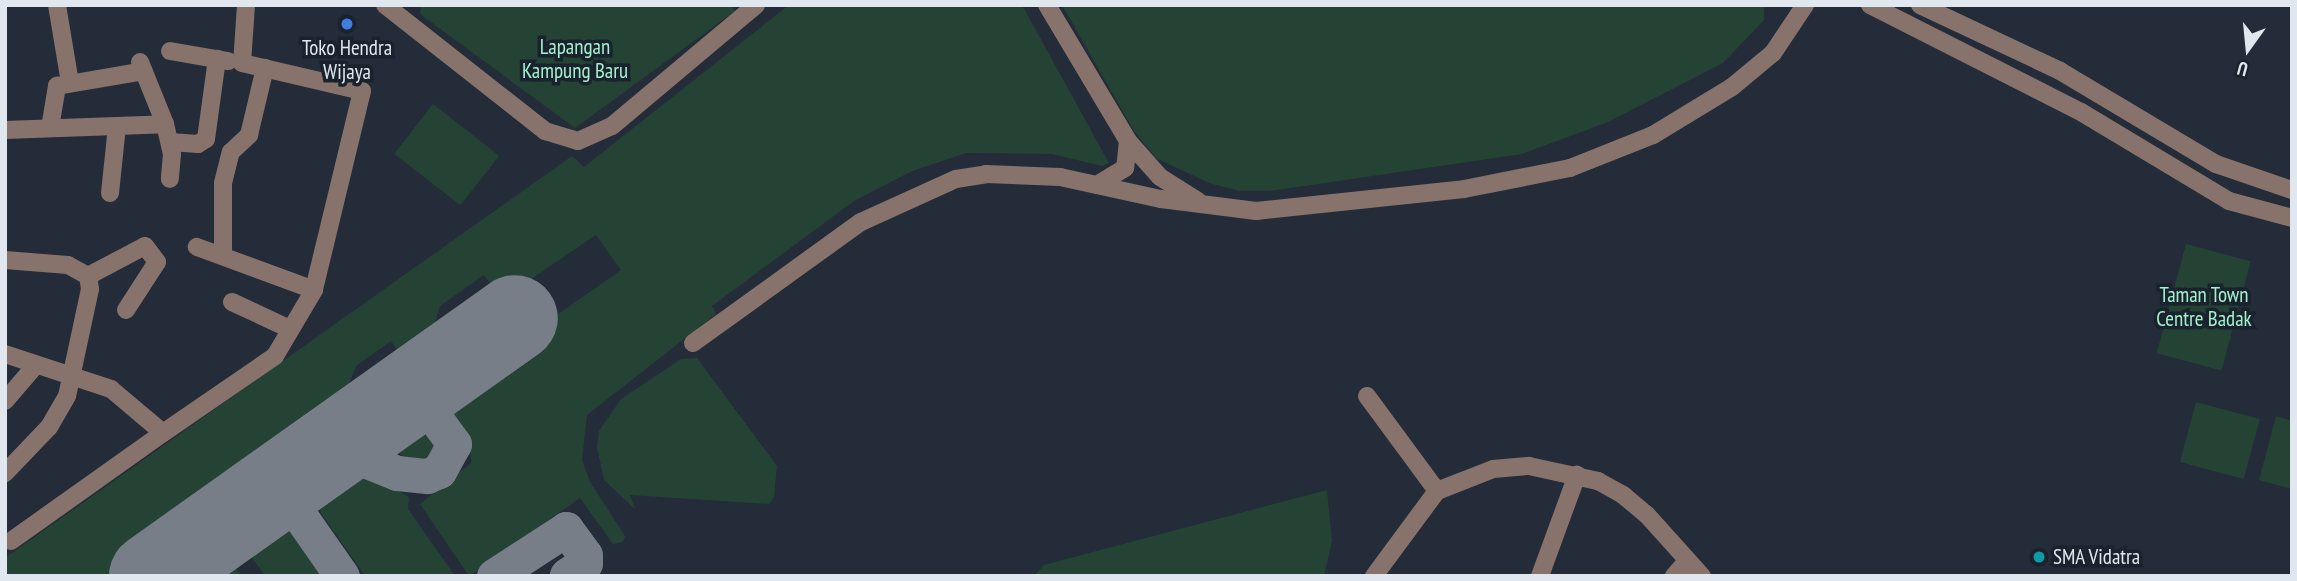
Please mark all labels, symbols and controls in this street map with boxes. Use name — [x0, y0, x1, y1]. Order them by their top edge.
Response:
north arrow — [2213, 14, 2283, 84]
marker: Toko Hendra Wijaya — [339, 16, 355, 32]
park label: Lapangan Kampung Baru — [522, 34, 628, 84]
place label: Toko Hendra Wijaya — [302, 35, 392, 85]
text: U — [2235, 56, 2250, 82]
park label: Taman Town Centre Badak — [2156, 282, 2252, 332]
place label: SMA Vidatra — [2053, 544, 2141, 570]
marker: SMA Vidatra — [2031, 549, 2047, 565]

